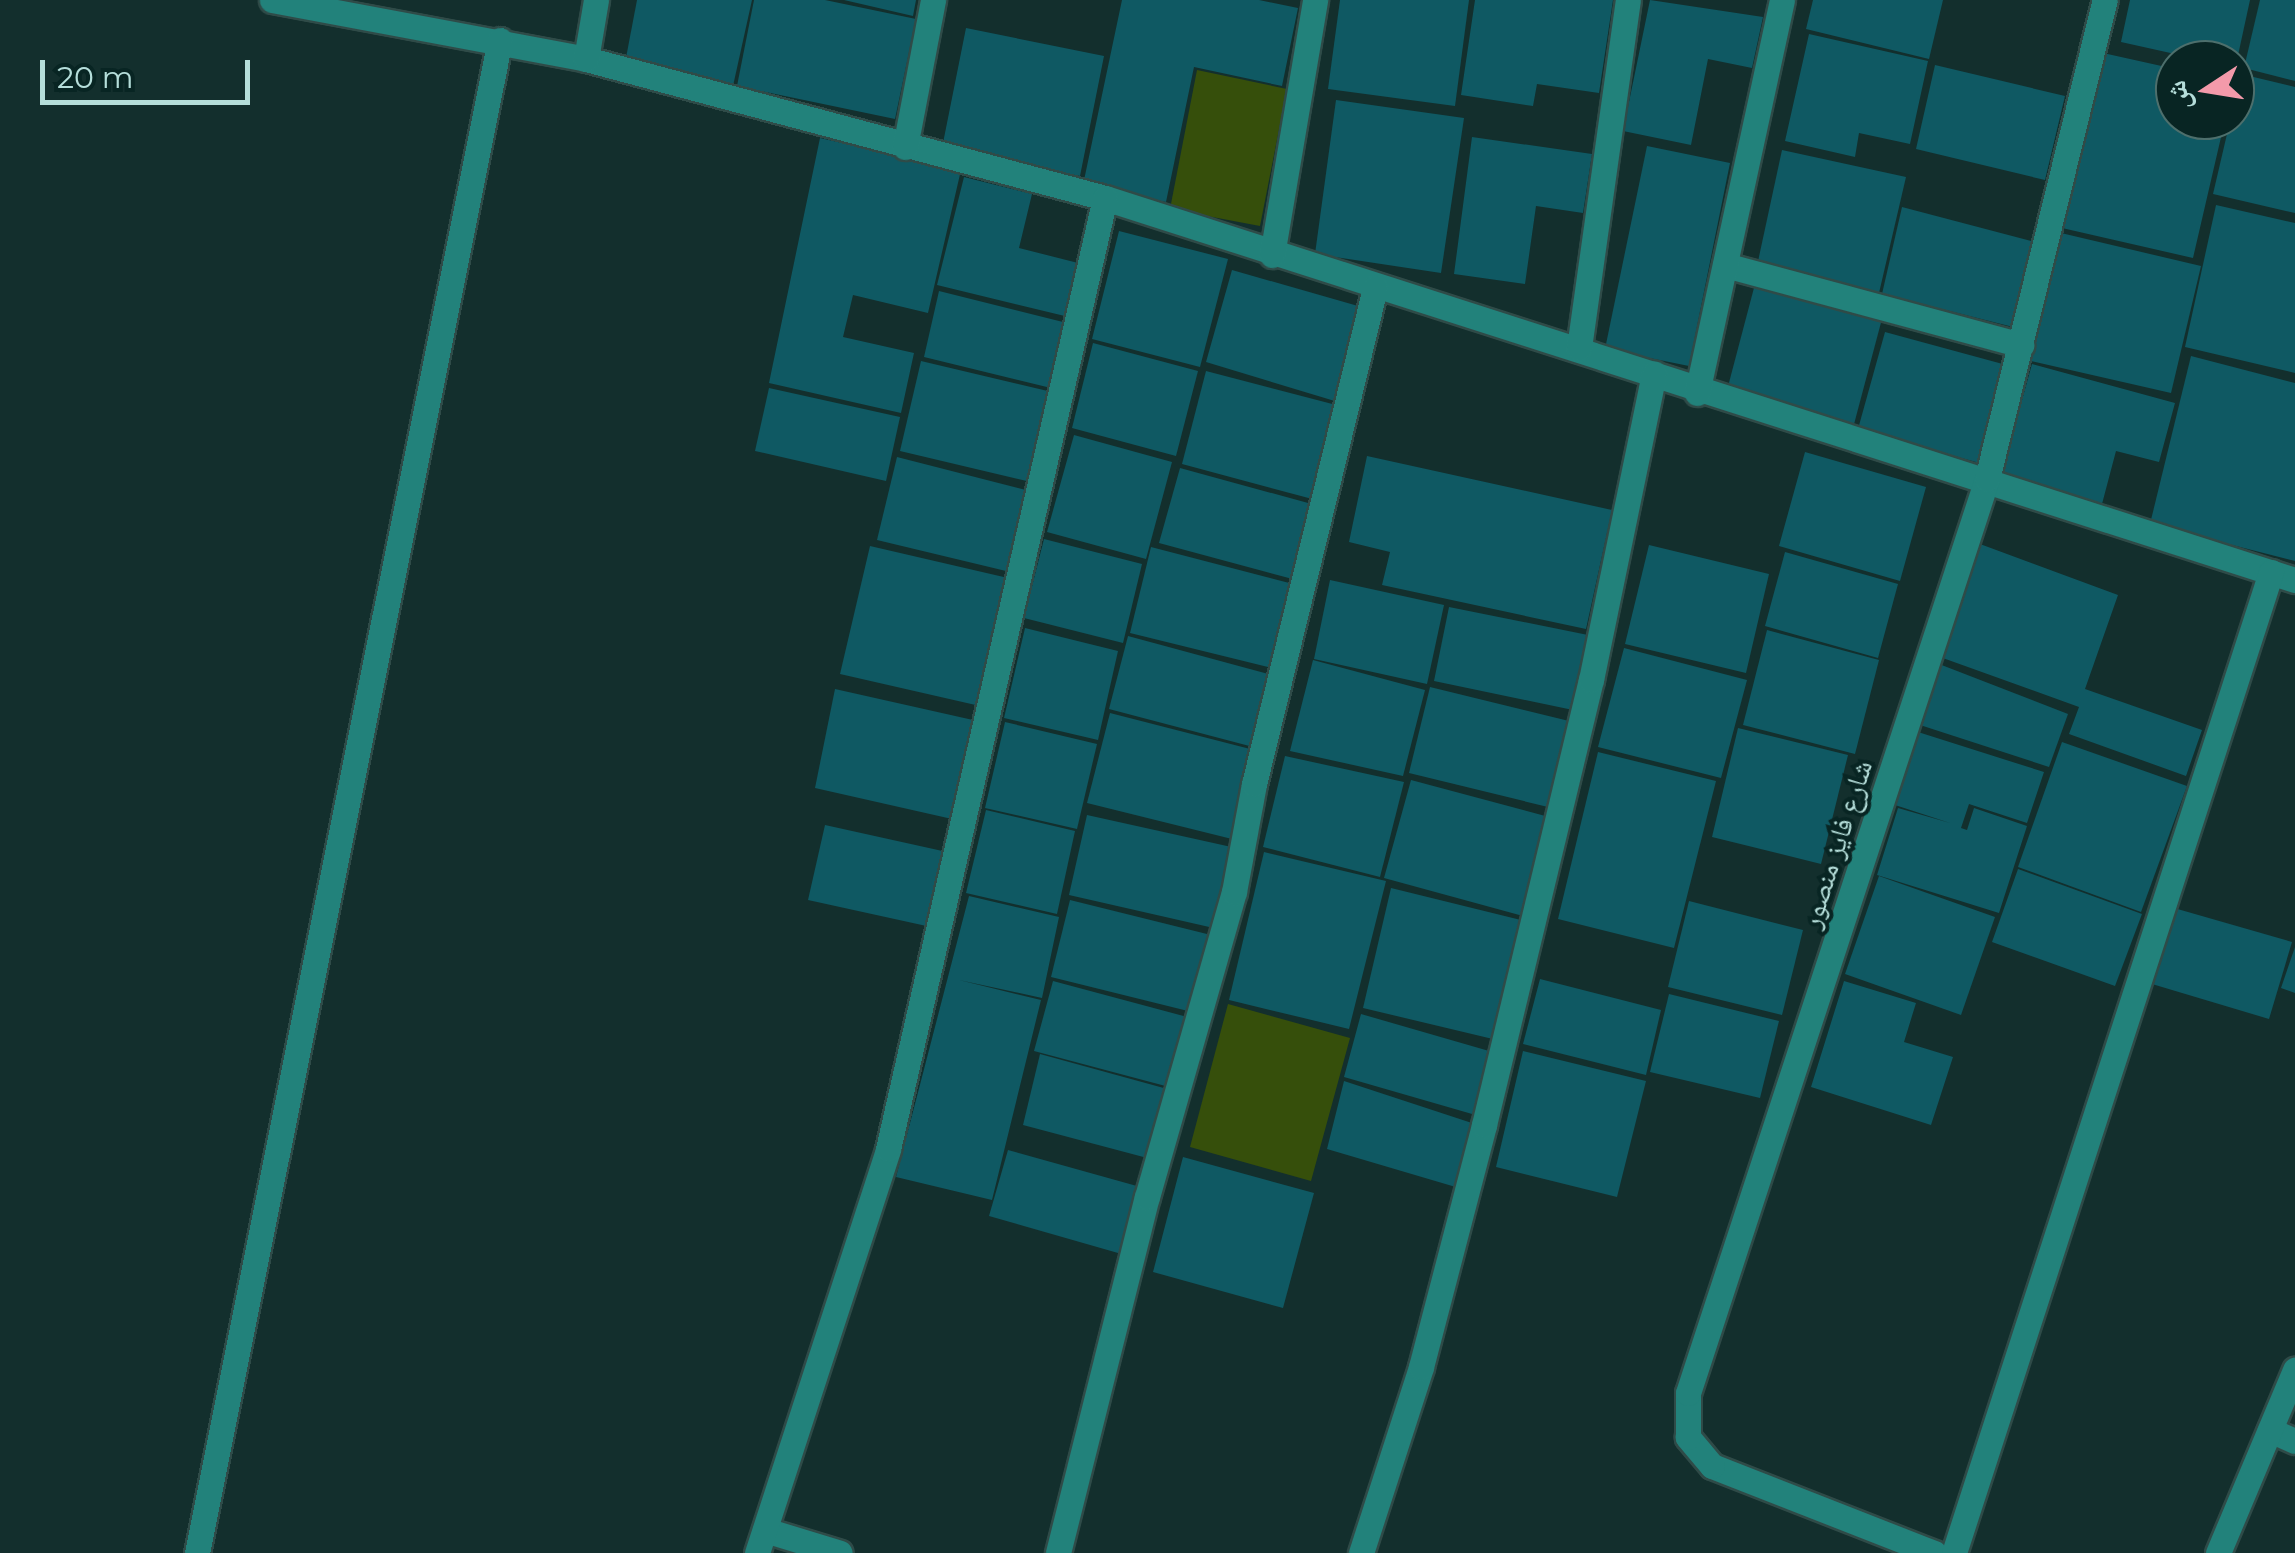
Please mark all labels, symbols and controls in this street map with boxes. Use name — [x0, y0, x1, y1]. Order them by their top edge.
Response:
scale bar — [45, 40, 255, 102]
north arrow — [2155, 40, 2255, 140]
text: 20 m — [57, 59, 134, 96]
text: ش — [2158, 78, 2197, 114]
street label: شارع فايز منصور — [1793, 756, 1879, 932]

